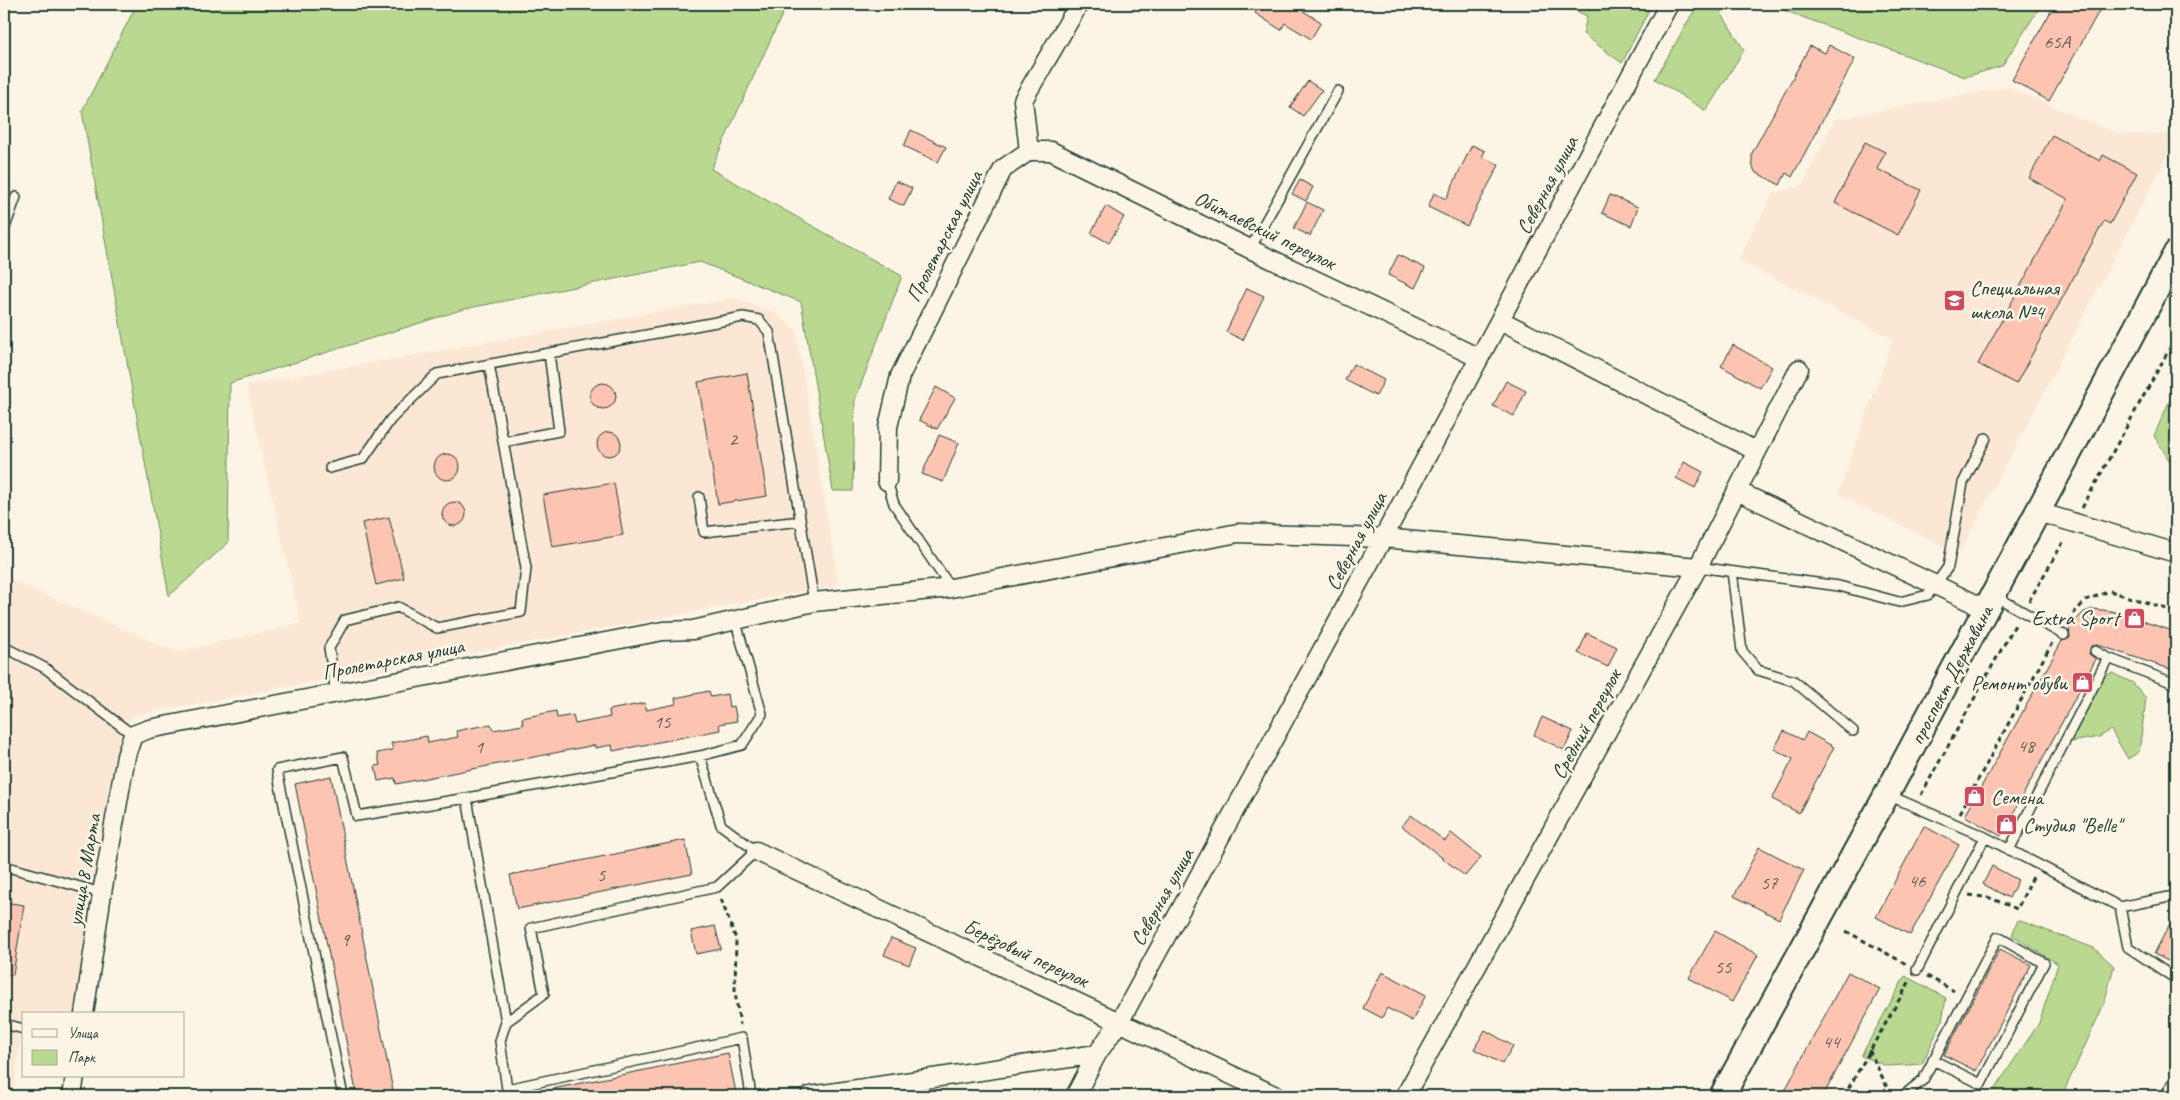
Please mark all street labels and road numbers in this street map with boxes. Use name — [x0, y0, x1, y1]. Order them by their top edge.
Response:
street label: Северная улица — [1510, 130, 1585, 238]
street label: Пролетарская улица — [900, 165, 989, 306]
street label: Обитаевский переулок — [1190, 185, 1342, 276]
street label: Северная улица — [1319, 486, 1394, 594]
street label: проспект Державина — [1903, 599, 2000, 749]
street label: Пролетарская улица — [320, 632, 468, 685]
street label: Средний переулок — [1545, 663, 1628, 784]
street label: улица 8 Марта — [61, 810, 107, 930]
street label: Северная улица — [1125, 842, 1200, 950]
street label: Берёзовый переулок — [959, 913, 1095, 995]

